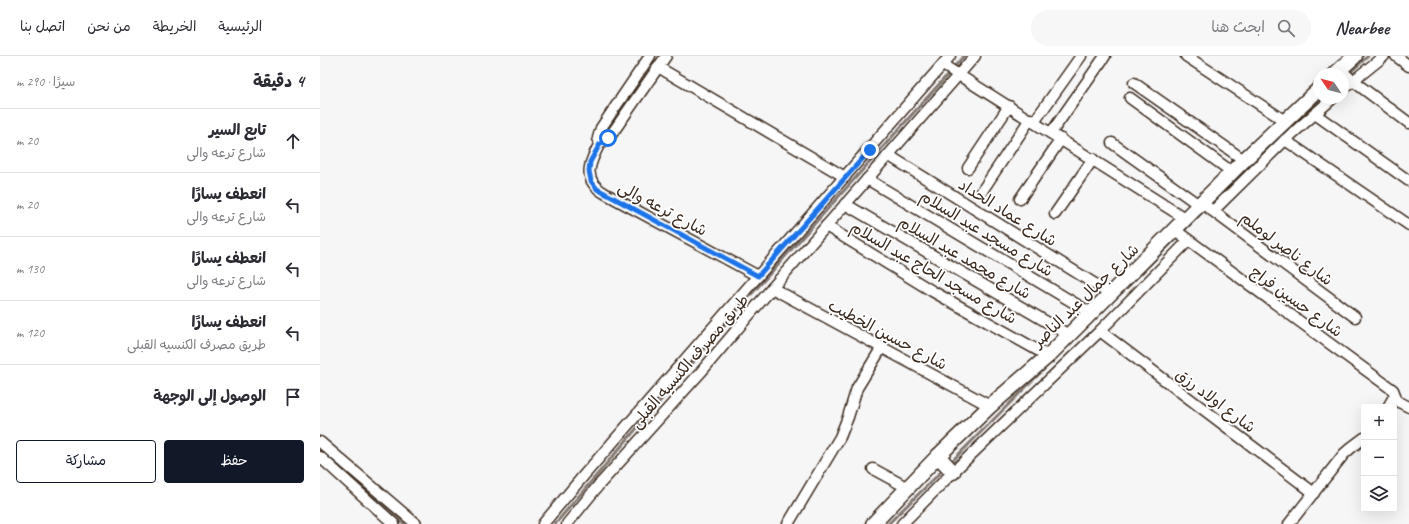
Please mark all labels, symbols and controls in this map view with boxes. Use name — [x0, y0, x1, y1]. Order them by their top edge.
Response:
search box — [1031, 10, 1311, 46]
text: Nearbee — [1335, 16, 1389, 40]
icon: search — [1275, 17, 1297, 39]
text: اتصل بنا — [20, 18, 65, 35]
text: من نحن — [87, 18, 131, 35]
text: الخريطة — [153, 18, 196, 35]
text: الرئيسية — [218, 18, 262, 35]
text: ابحث هنا — [1211, 18, 1265, 37]
north arrow — [1313, 68, 1349, 104]
text: 4 دقيقة — [253, 71, 304, 92]
text: سيرًا · 290 m — [16, 74, 75, 90]
text: تابع السير — [209, 121, 266, 140]
route start — [599, 129, 617, 147]
icon: ahead — [282, 130, 304, 152]
text: 20 m — [16, 133, 38, 149]
route end — [861, 141, 879, 159]
text: شارع ترعه والى — [186, 145, 266, 161]
street label: شارع عماد الحداد — [954, 175, 1060, 252]
street label: شارع ترعه والى — [614, 177, 710, 242]
text: انعطف يسارًا — [191, 185, 266, 204]
street label: شارع مسجد عبد السلام — [915, 186, 1057, 283]
icon: left — [282, 194, 304, 216]
text: 20 m — [16, 197, 38, 213]
street label: شارع ناصر لوملم — [1235, 207, 1337, 292]
text: شارع ترعه والى — [186, 209, 266, 225]
street label: شارع محمد عبد السلام — [894, 212, 1034, 306]
street label: شارع مسجد الحاج عبد السلام — [846, 217, 1020, 330]
street label: شارع جمال عبد الناصر — [1027, 239, 1144, 354]
text: انعطف يسارًا — [191, 249, 266, 268]
icon: left — [282, 258, 304, 280]
text: 130 m — [16, 261, 44, 277]
street label: شارع حسين فراج — [1246, 262, 1346, 343]
text: شارع ترعه والى — [186, 273, 266, 289]
street label: طريق مصرف الكنسيه القبلى — [626, 291, 753, 433]
street label: شارع حسين الخطيب — [824, 295, 950, 376]
text: انعطف يسارًا — [191, 313, 266, 332]
icon: left — [282, 322, 304, 344]
text: 120 m — [16, 325, 44, 341]
text: طريق مصرف الكنسيه القبلى — [127, 337, 266, 353]
street label: شارع اولاد رزق — [1171, 364, 1259, 438]
icon: arrive — [282, 386, 304, 408]
text: الوصول إلى الوجهة — [153, 387, 266, 406]
map controls — [1361, 404, 1397, 512]
button: + — [1361, 404, 1397, 440]
button: مشاركة — [16, 440, 156, 483]
button: حفظ — [164, 440, 304, 483]
button: − — [1361, 440, 1397, 476]
button: layers — [1361, 476, 1397, 512]

